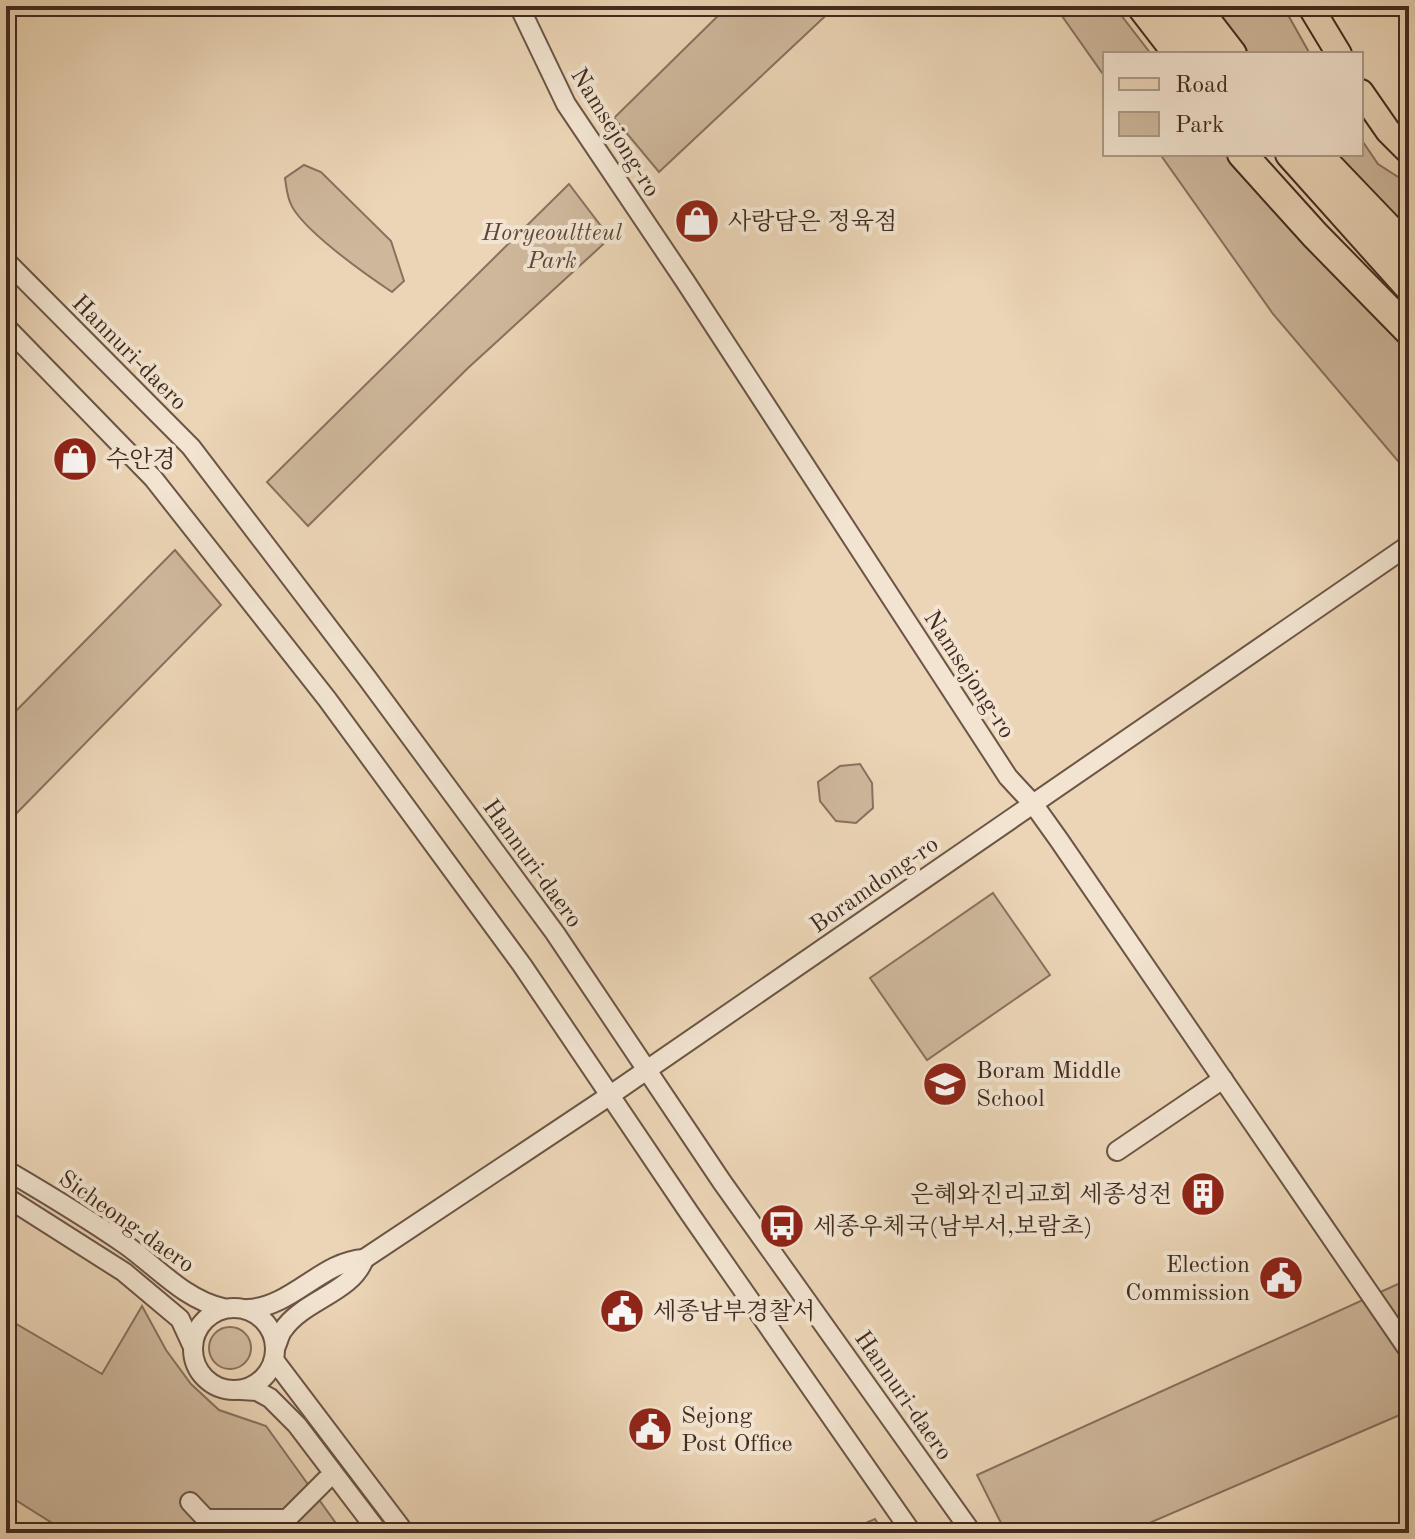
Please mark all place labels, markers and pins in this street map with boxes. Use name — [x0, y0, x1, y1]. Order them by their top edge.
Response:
shop icon: 사랑담은 정육점 — [673, 197, 721, 245]
place label: 사랑담은 정육점 — [728, 209, 897, 235]
shop icon: 수안경 — [51, 435, 99, 483]
place label: 수안경 — [106, 447, 176, 473]
school or university icon: Boram Middle School — [921, 1060, 969, 1108]
place label: Boram Middle School — [976, 1060, 1121, 1112]
building icon: 은혜와진리교회 세종성전 — [1179, 1170, 1227, 1218]
place label: 은혜와진리교회 세종성전 — [910, 1182, 1172, 1208]
bus stop icon: 세종우체국(남부서,보람초) — [758, 1202, 806, 1250]
place label: 세종우체국(남부서,보람초) — [813, 1214, 1093, 1240]
place label: Election Commission — [1125, 1254, 1250, 1306]
public building icon: Election Commission — [1257, 1254, 1305, 1302]
public building icon: 세종남부경찰서 — [598, 1287, 646, 1335]
place label: 세종남부경찰서 — [653, 1299, 815, 1325]
public building icon: Sejong Post Office — [626, 1405, 674, 1453]
place label: Sejong Post Office — [681, 1405, 792, 1457]

